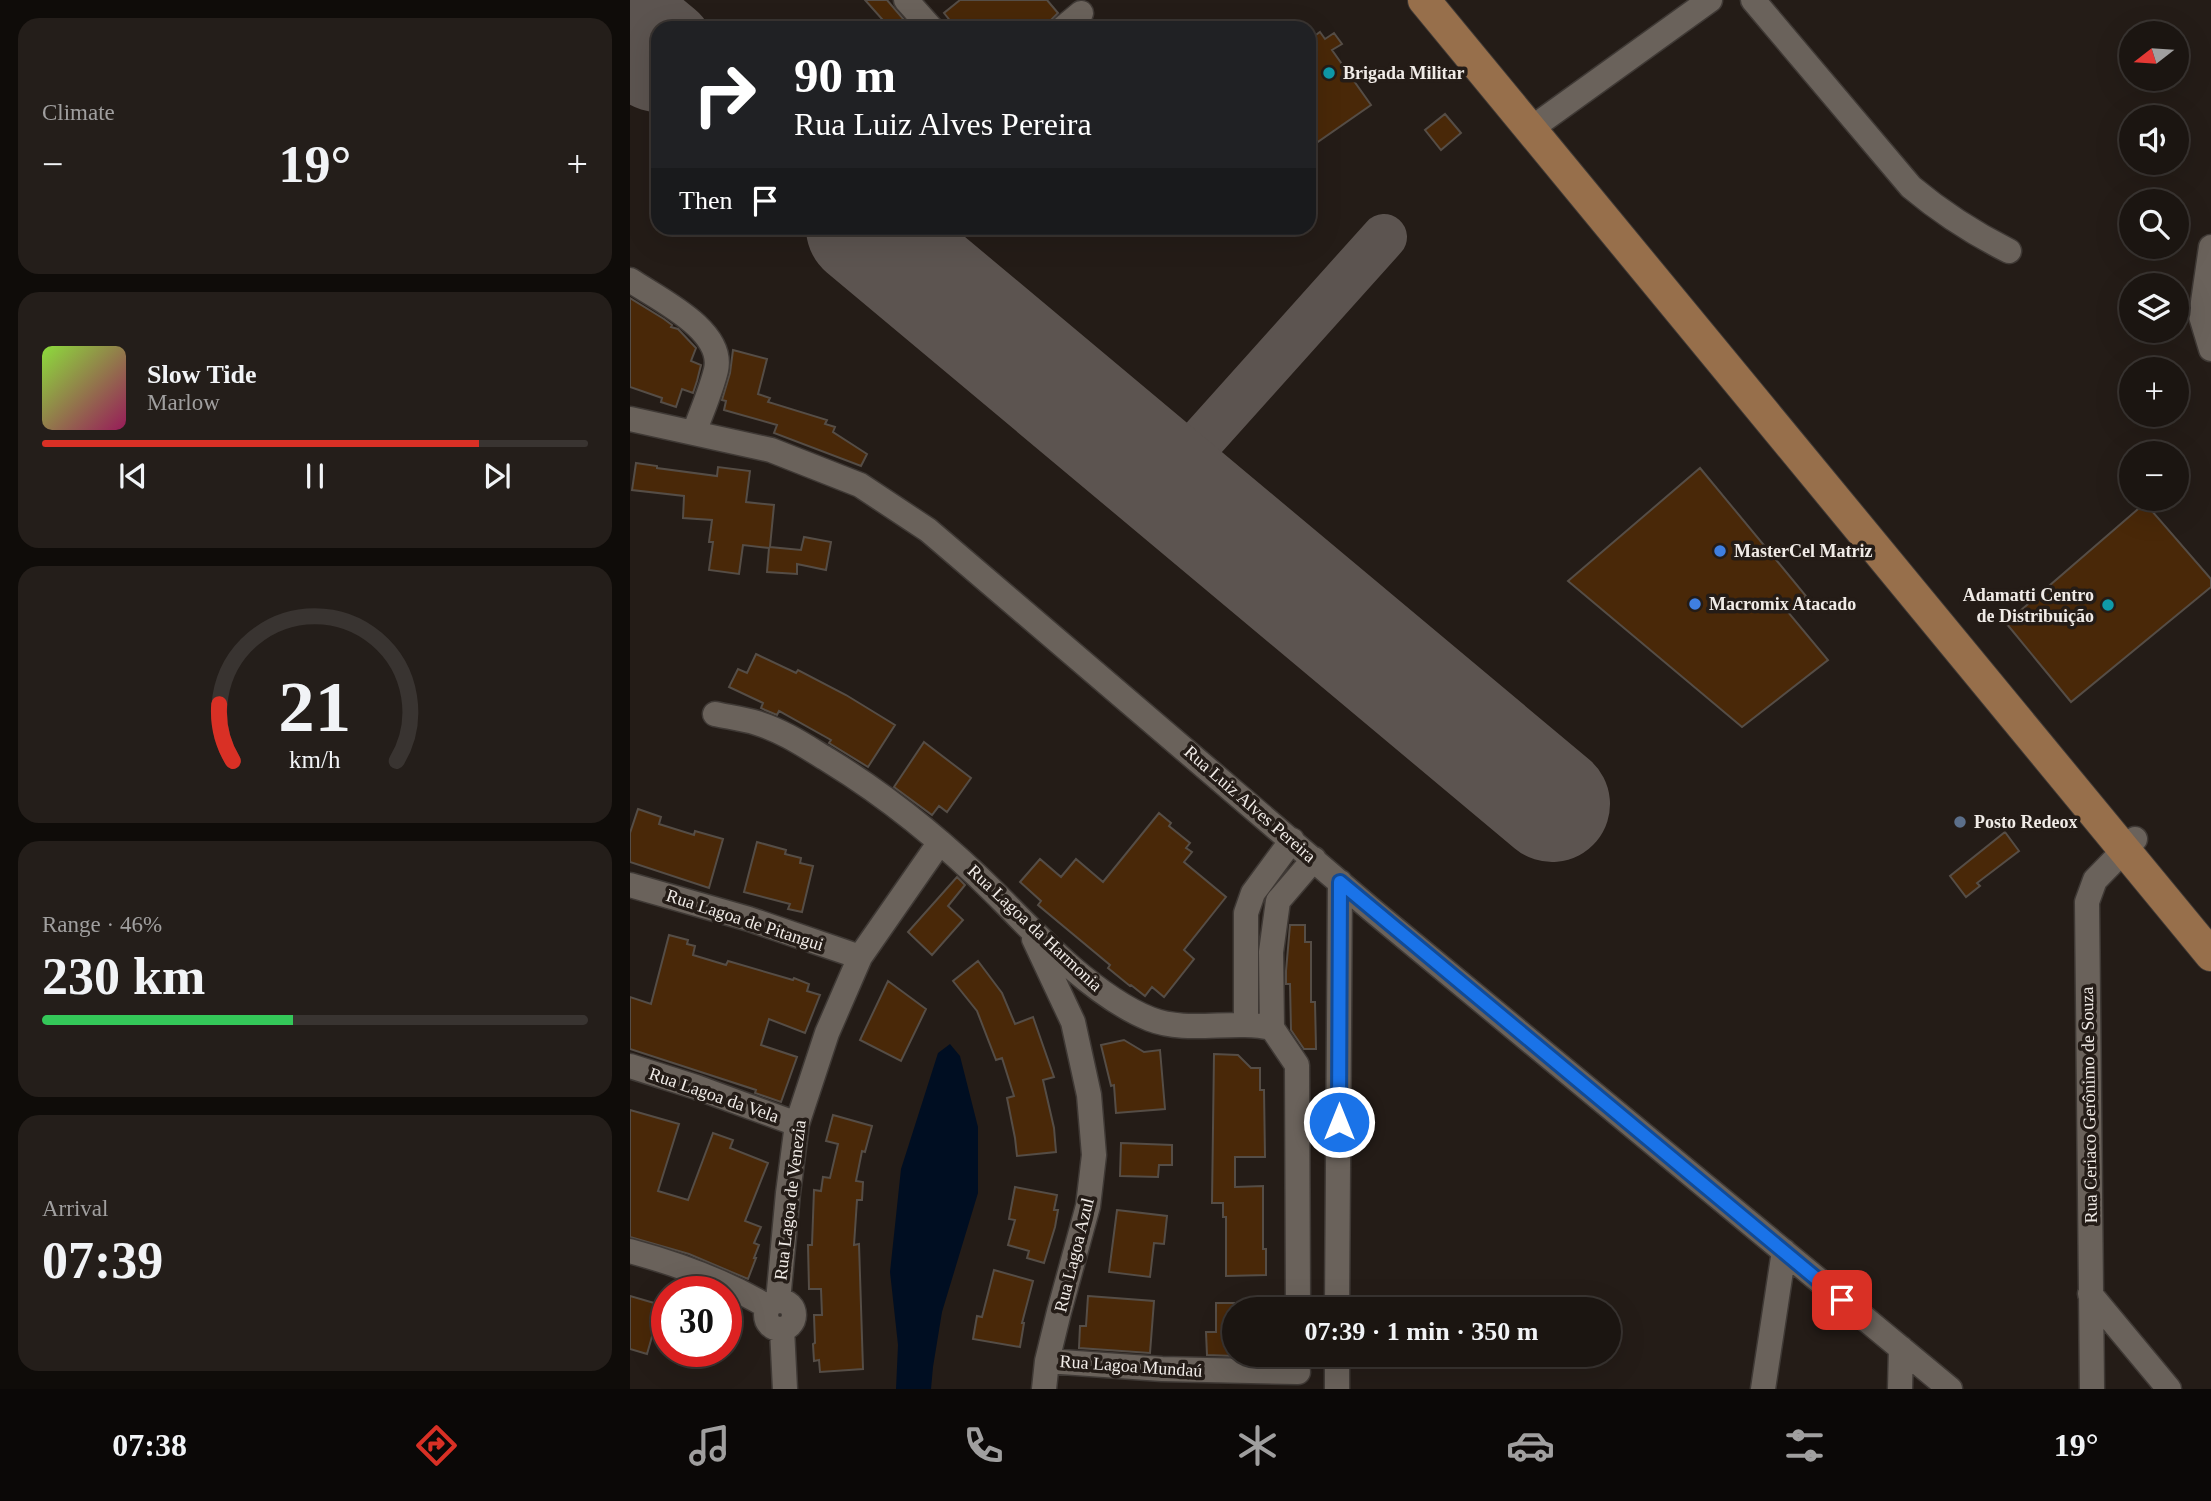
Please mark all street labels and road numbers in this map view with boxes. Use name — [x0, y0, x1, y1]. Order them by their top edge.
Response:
street label: Rua Luiz Alves Pereira — [1180, 742, 1320, 866]
street label: Rua Lagoa da Harmonia — [964, 861, 1106, 995]
street label: Rua Lagoa de Pitangui — [664, 885, 826, 955]
street label: Rua Ceriaco Gerônimo de Souza — [2077, 986, 2101, 1224]
street label: Rua Lagoa da Vela — [646, 1063, 782, 1127]
street label: Rua Lagoa de Venezia — [770, 1119, 810, 1281]
street label: Rua Lagoa Azul — [1050, 1196, 1098, 1314]
street label: Rua Lagoa Mundaú — [1059, 1351, 1203, 1381]

